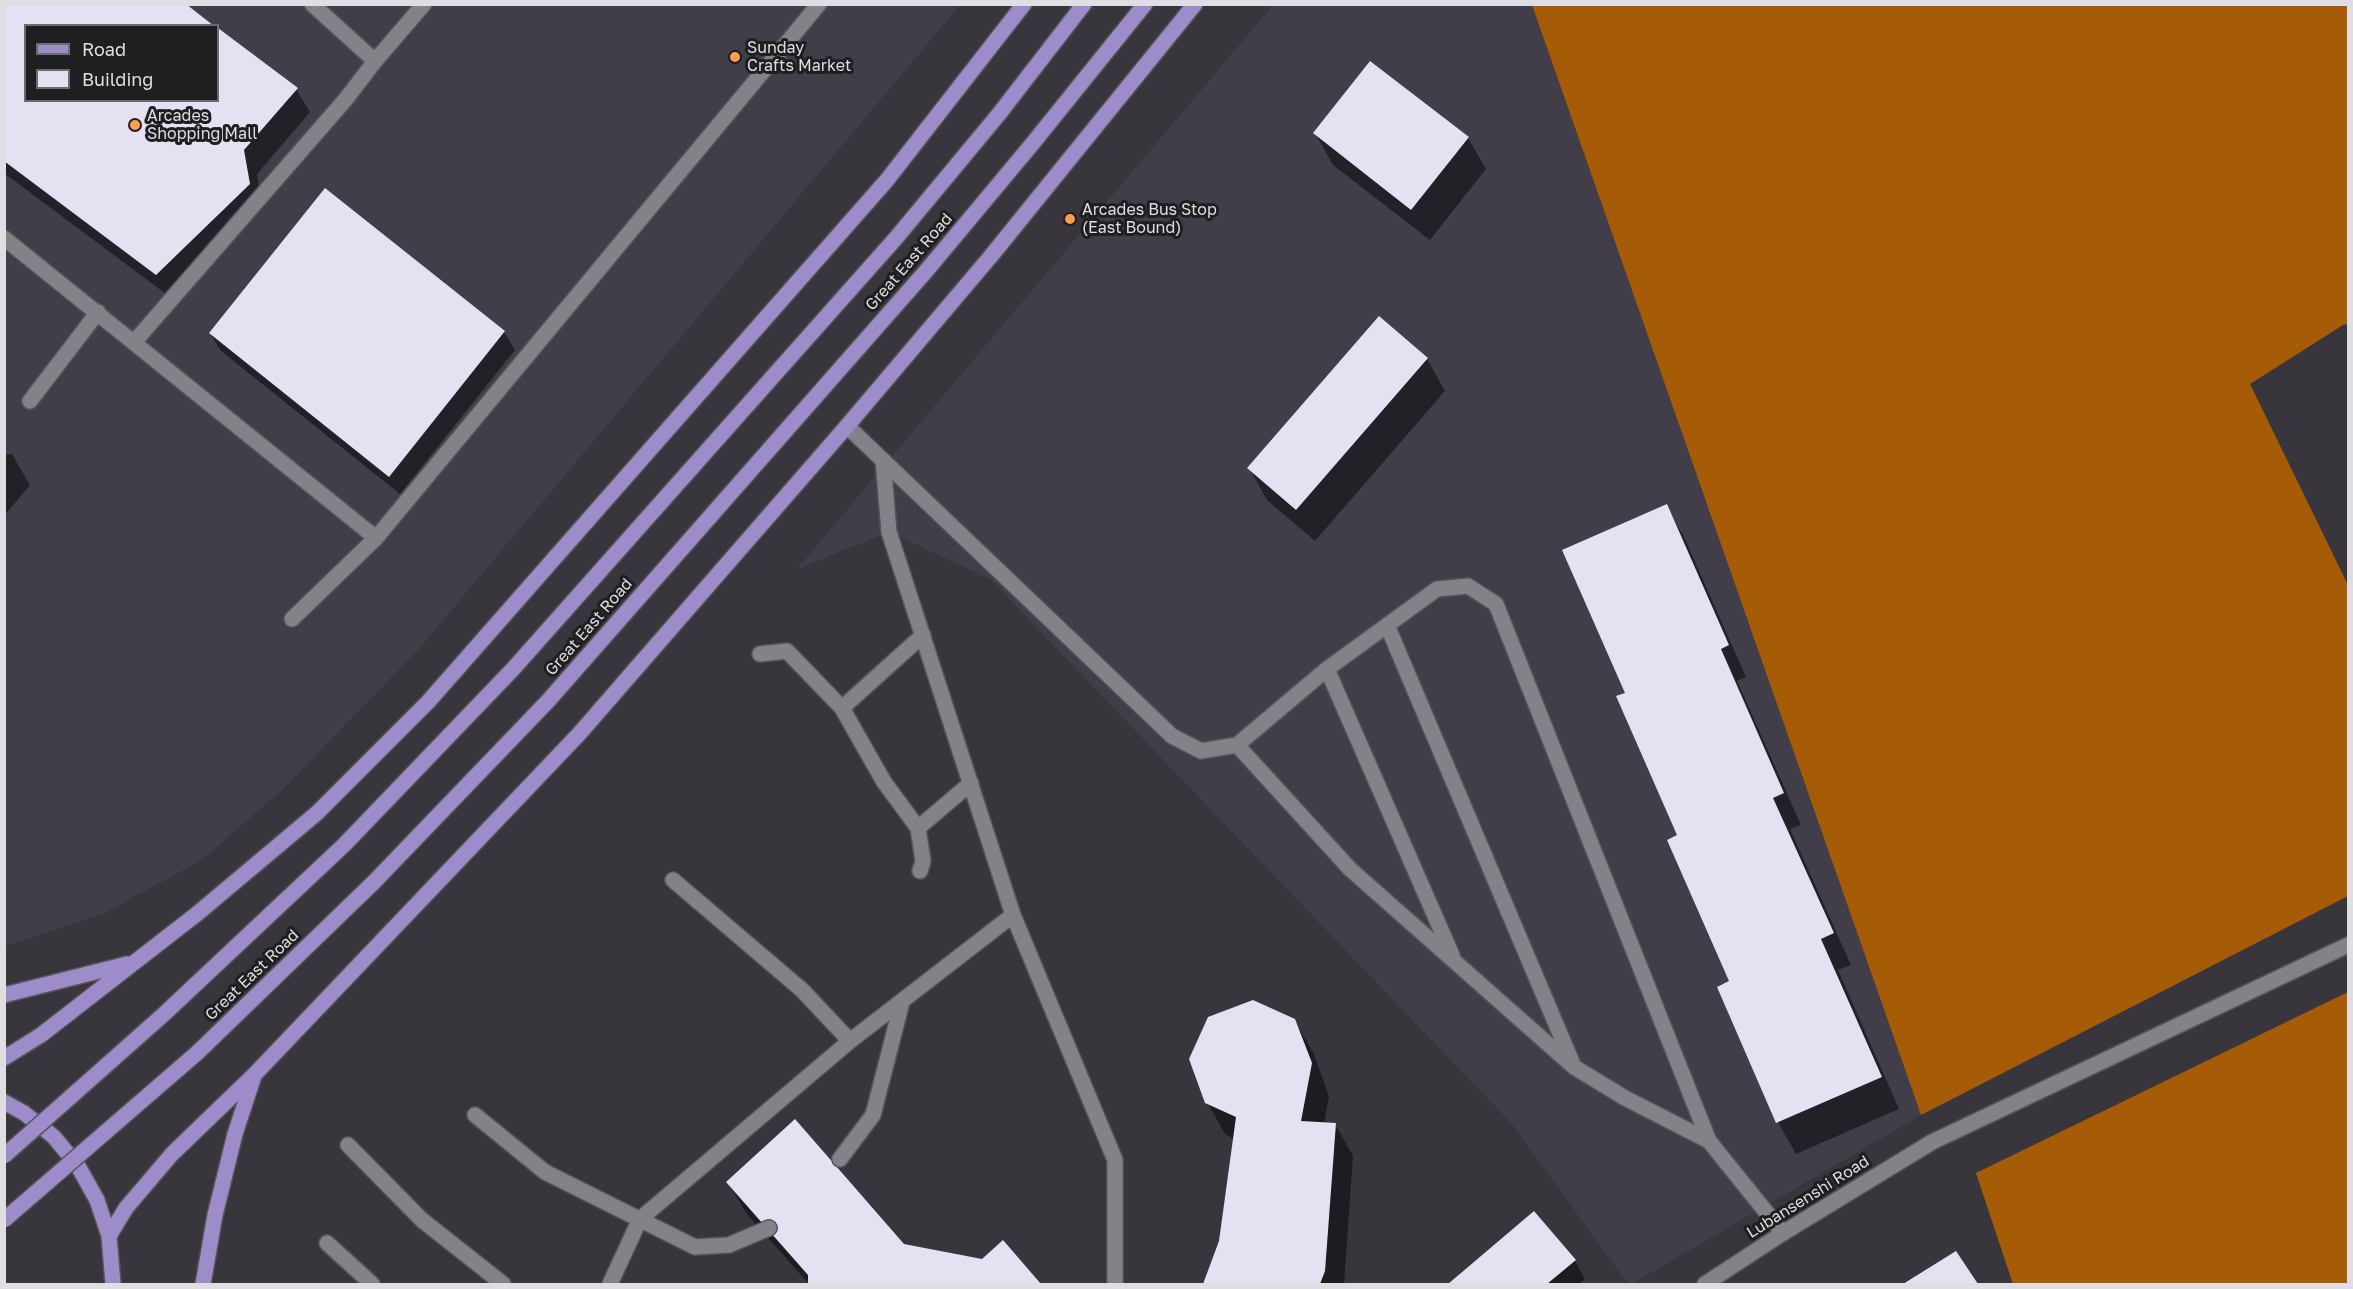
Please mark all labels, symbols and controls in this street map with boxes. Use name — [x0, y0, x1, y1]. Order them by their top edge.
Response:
legend — [24, 24, 219, 102]
text: Road — [82, 38, 126, 60]
place label: Sunday Crafts Market — [747, 38, 851, 76]
marker: Sunday Crafts Market — [728, 50, 742, 64]
text: Building — [82, 68, 153, 90]
place label: Arcades Shopping Mall — [147, 106, 257, 144]
marker: Arcades Shopping Mall — [128, 118, 142, 132]
place label: Arcades Bus Stop (East Bound) — [1082, 200, 1217, 238]
street label: Great East Road — [862, 209, 956, 315]
marker: Arcades Bus Stop (East Bound) — [1063, 212, 1077, 226]
street label: Great East Road — [542, 574, 636, 680]
street label: Great East Road — [201, 925, 303, 1025]
street label: Lubansenshi Road — [1743, 1152, 1873, 1242]

